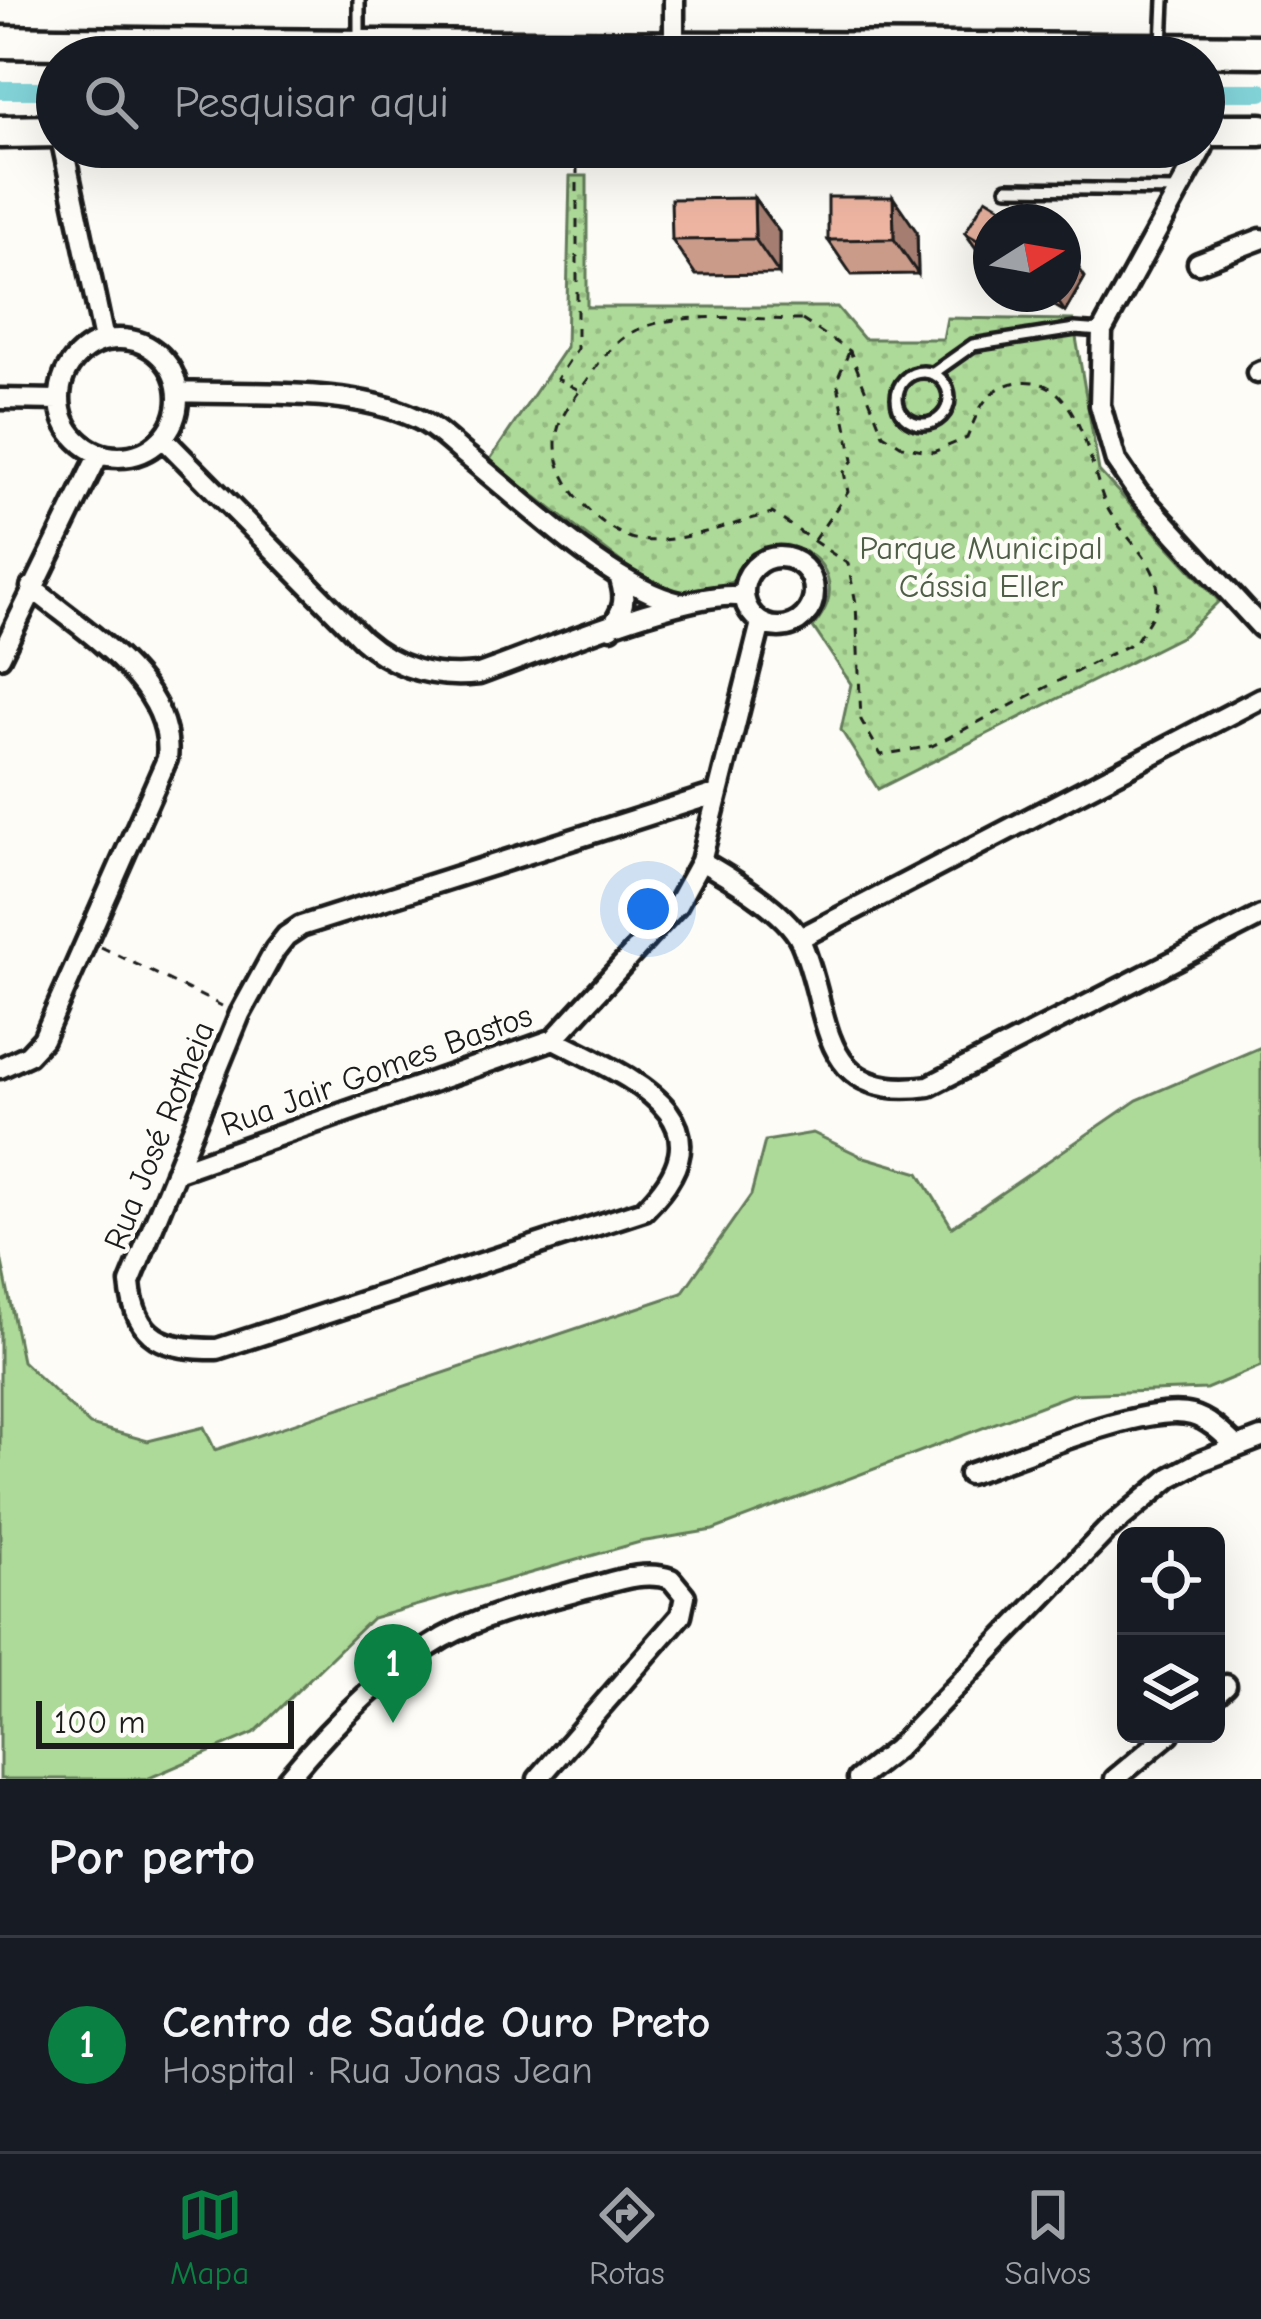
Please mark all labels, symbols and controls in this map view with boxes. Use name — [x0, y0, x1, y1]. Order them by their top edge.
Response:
search box — [36, 36, 1225, 168]
icon: search — [78, 69, 144, 135]
text: Pesquisar aqui — [174, 76, 449, 128]
north arrow — [973, 204, 1081, 312]
park label: Parque Municipal Cássia Eller — [859, 529, 1103, 605]
your location — [618, 879, 678, 939]
street label: Rua Jair Gomes Bastos — [215, 996, 537, 1144]
street label: Rua José Rotheia — [96, 1016, 222, 1255]
map controls — [1117, 1527, 1225, 1743]
button: locate — [1117, 1527, 1225, 1635]
pin: 1 — [354, 1624, 432, 1723]
button: layers — [1117, 1635, 1225, 1743]
scale bar — [36, 1695, 294, 1748]
text: 100 m — [54, 1703, 146, 1741]
text: Por perto — [48, 1828, 255, 1887]
text: Centro de Saúde Ouro Preto — [162, 1996, 711, 2048]
text: 1 — [79, 2022, 95, 2067]
text: 330 m — [1105, 2022, 1213, 2067]
text: Hospital · Rua Jonas Jean — [162, 2048, 593, 2093]
tab: Mapa — [170, 2182, 249, 2292]
tab: Rotas — [589, 2182, 665, 2292]
tab: Salvos — [1005, 2182, 1091, 2292]

